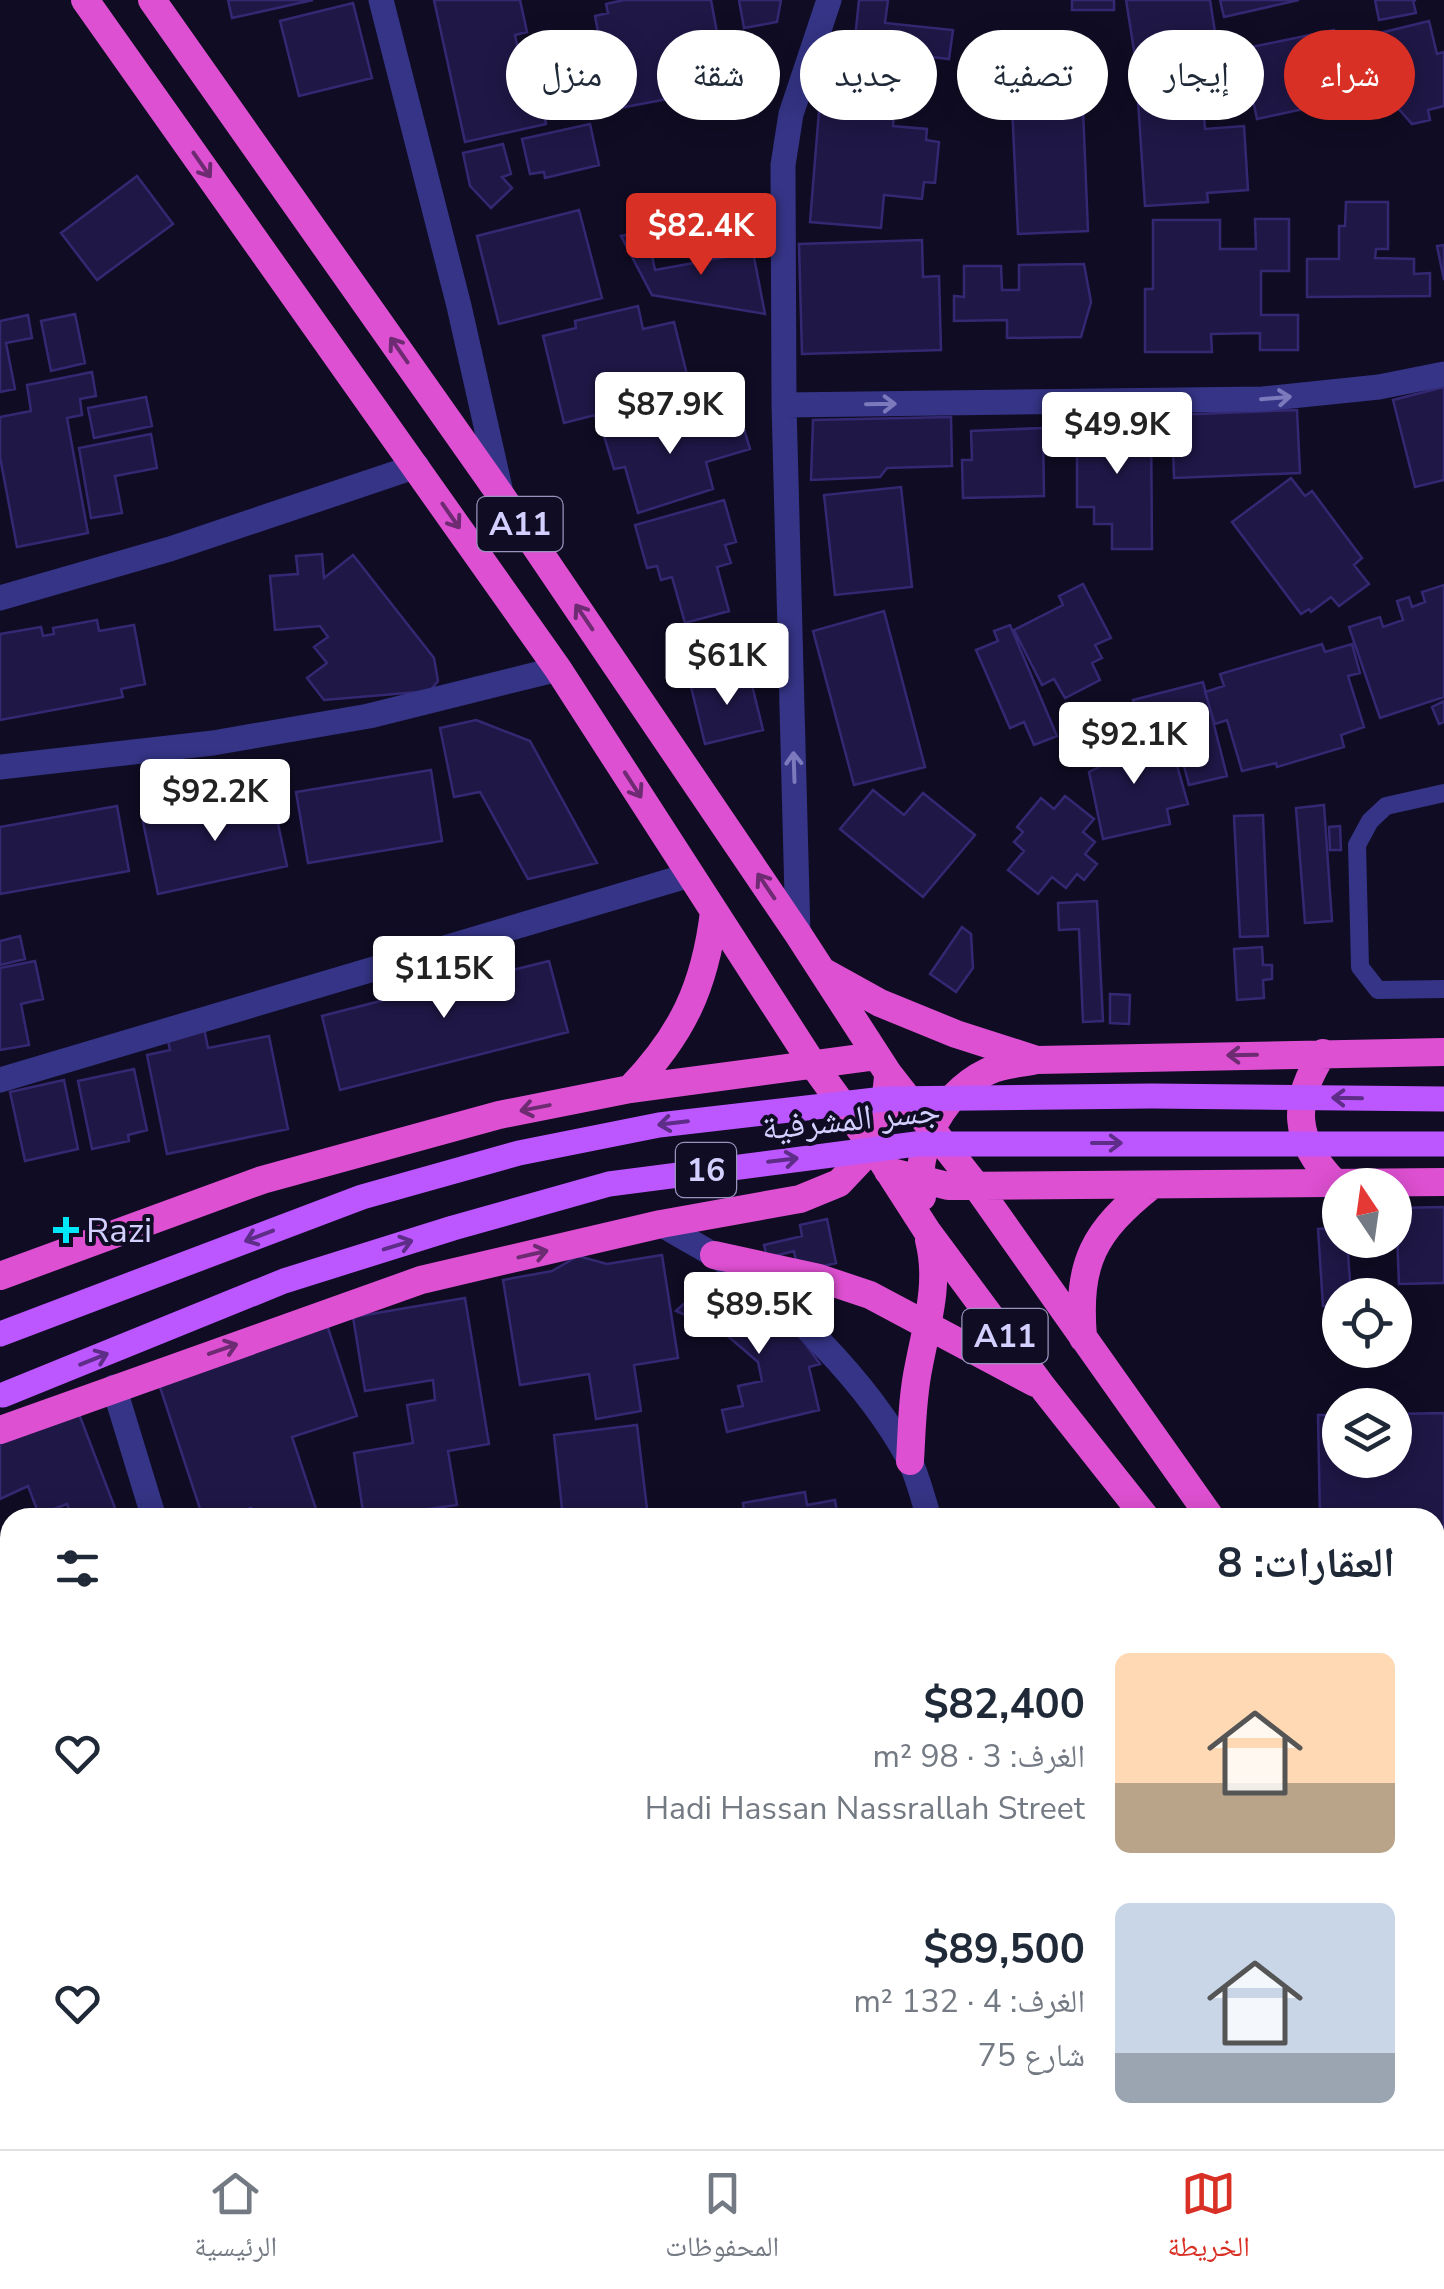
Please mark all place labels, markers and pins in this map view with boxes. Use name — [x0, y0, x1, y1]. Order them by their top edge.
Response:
pin: $82.4K — [620, 193, 782, 278]
pin: $87.9K — [589, 372, 751, 457]
pin: $49.9K — [1036, 392, 1198, 477]
pin: $61K — [668, 623, 786, 708]
pin: $92.1K — [1053, 702, 1215, 787]
pin: $92.2K — [134, 759, 296, 844]
pin: $115K — [374, 936, 514, 1021]
place label: Razi — [86, 1207, 152, 1254]
marker: Razi — [55, 1219, 77, 1241]
pin: $89.5K — [678, 1272, 840, 1357]

